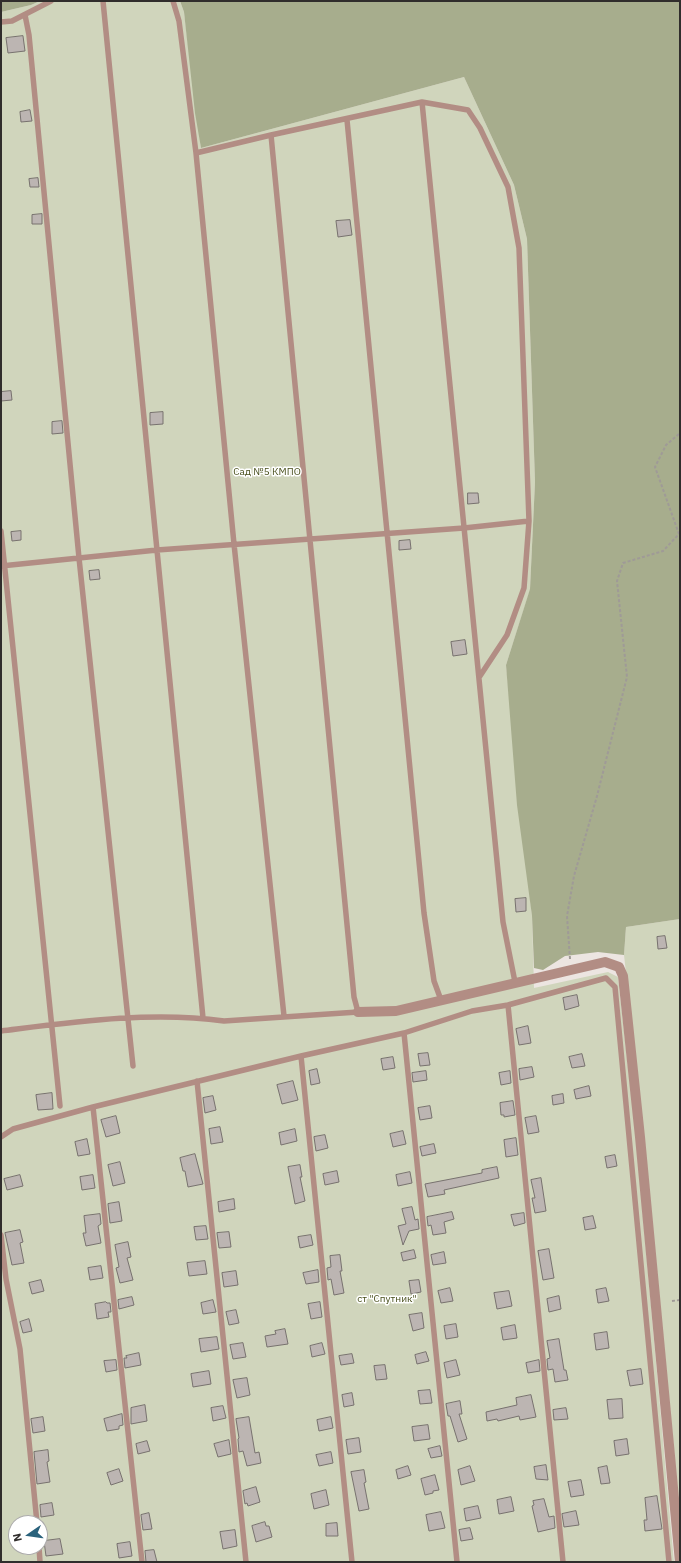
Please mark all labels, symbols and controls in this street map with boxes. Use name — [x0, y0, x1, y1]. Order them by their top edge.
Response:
park label: Сад №5 КМПО — [233, 466, 301, 478]
park label: ст "Спутник" — [357, 1293, 417, 1305]
north arrow — [8, 1515, 48, 1555]
text: N — [10, 1532, 25, 1543]

